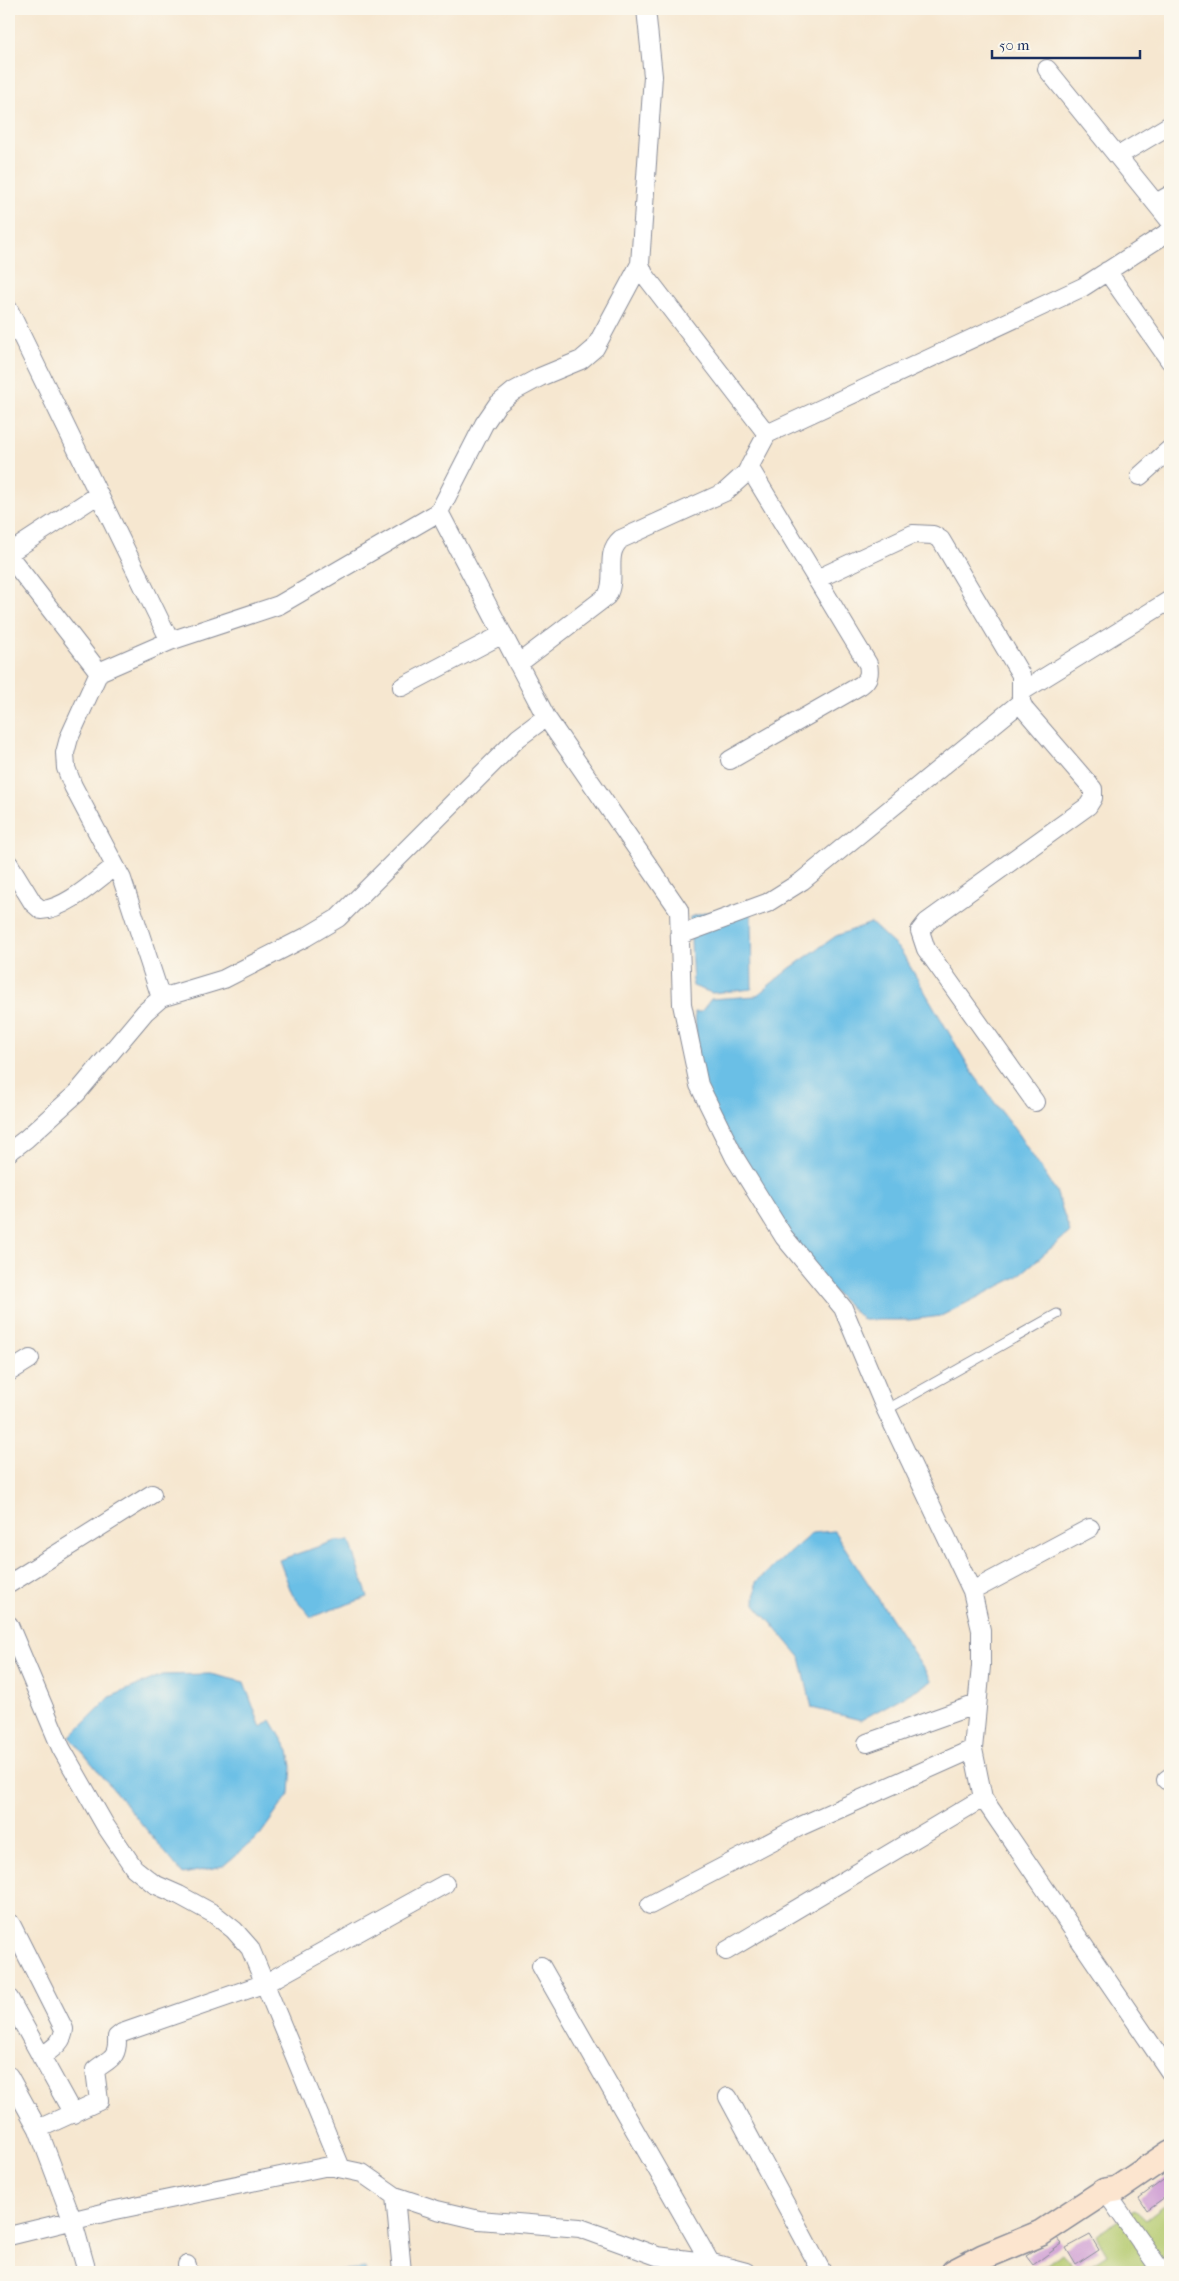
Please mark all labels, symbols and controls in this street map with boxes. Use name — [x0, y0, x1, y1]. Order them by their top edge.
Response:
scale bar — [992, 28, 1139, 60]
text: 50 m — [999, 36, 1030, 54]

